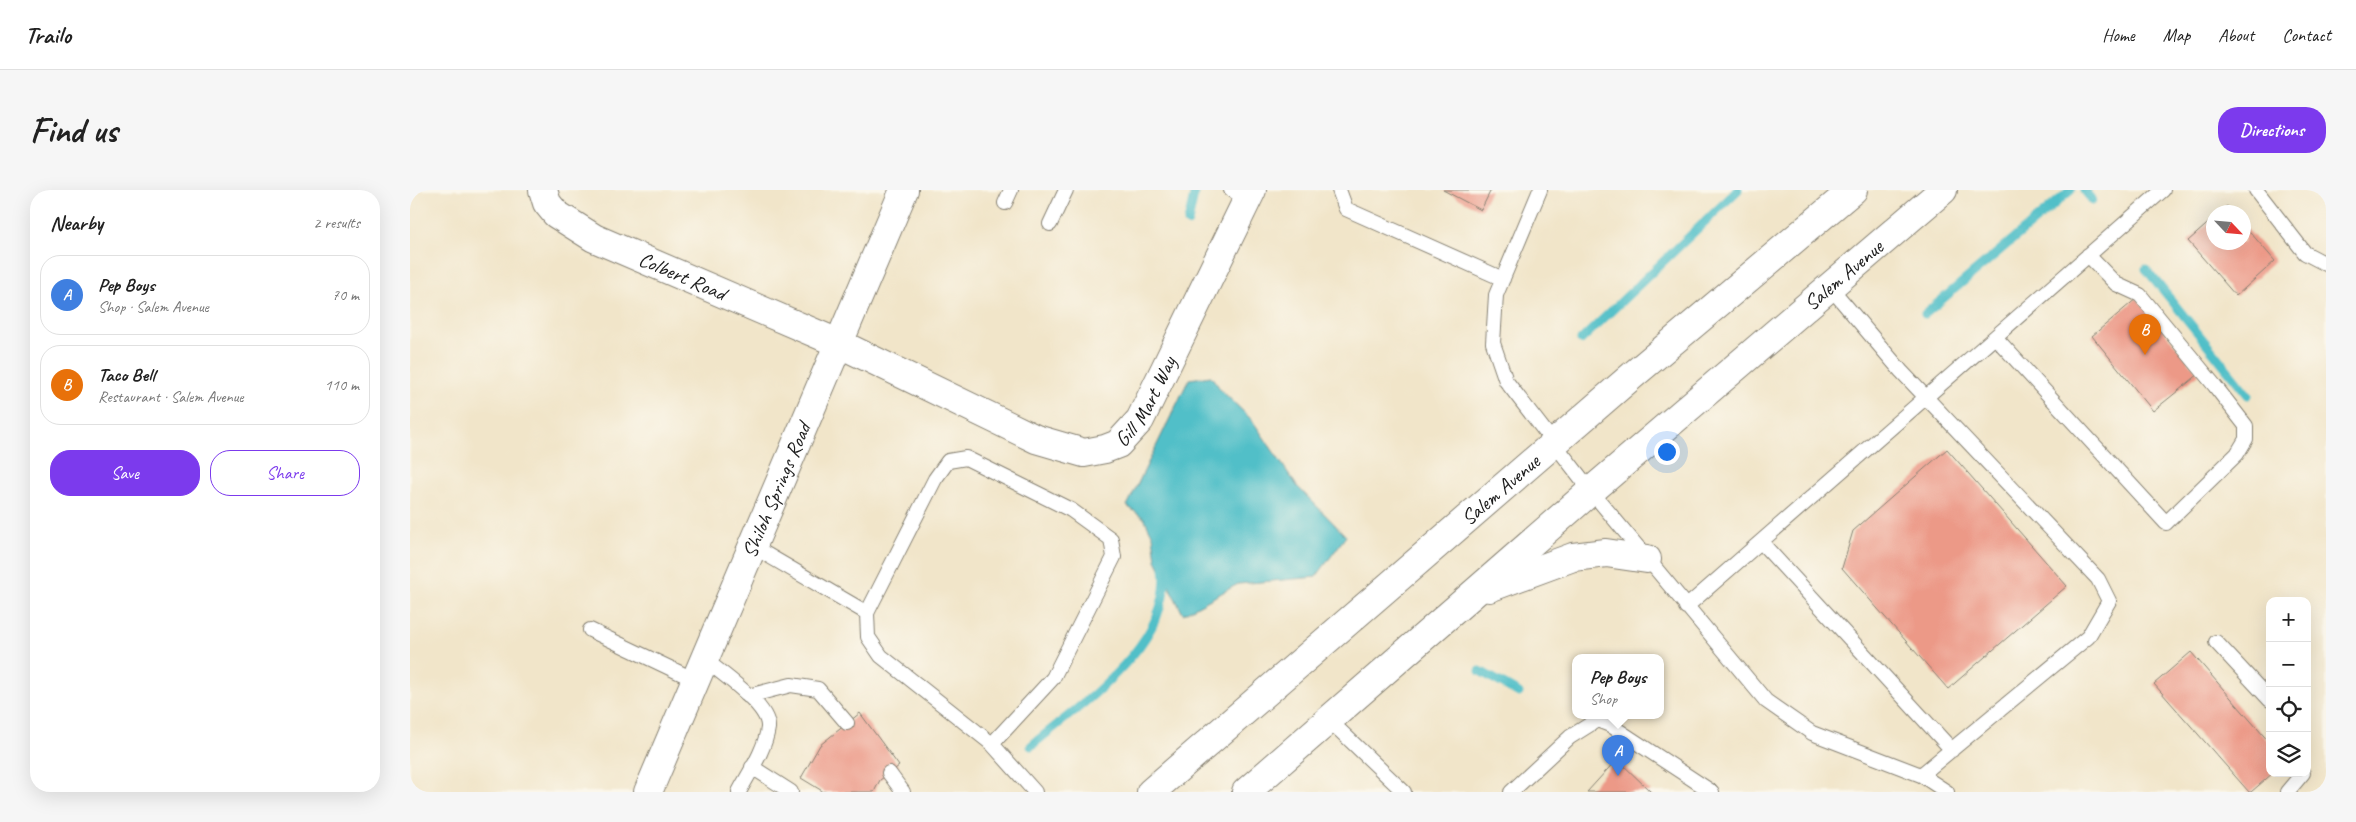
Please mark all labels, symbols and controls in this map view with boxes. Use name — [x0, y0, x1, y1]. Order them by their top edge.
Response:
text: Trailo — [25, 20, 71, 50]
text: Home — [2102, 24, 2135, 46]
text: Map — [2163, 24, 2190, 46]
text: About — [2218, 24, 2254, 46]
text: Contact — [2282, 24, 2331, 46]
button: Directions — [2218, 107, 2326, 153]
text: Find us — [30, 108, 117, 153]
north arrow — [2206, 205, 2251, 250]
text: Nearby — [50, 210, 103, 236]
text: 2 results — [313, 213, 360, 233]
street label: Salem Avenue — [1799, 233, 1889, 316]
street label: Colbert Road — [635, 246, 733, 308]
text: Pep Boys — [98, 273, 155, 297]
text: A — [63, 285, 71, 305]
text: 70 m — [332, 285, 359, 305]
text: Shop · Salem Avenue — [98, 297, 209, 317]
pin: B — [2129, 314, 2161, 355]
street label: Gill Mart Way — [1109, 351, 1183, 452]
text: Taco Bell — [98, 363, 155, 387]
text: B — [63, 375, 71, 395]
text: 110 m — [325, 375, 359, 395]
text: Restaurant · Salem Avenue — [98, 387, 244, 407]
street label: Shiloh Springs Road — [736, 416, 818, 562]
your location — [1654, 439, 1680, 465]
street label: Salem Avenue — [1456, 448, 1546, 531]
button: Save — [50, 450, 200, 496]
button: Share — [210, 450, 360, 496]
map controls — [2266, 597, 2311, 777]
button: + — [2266, 597, 2311, 642]
button: − — [2266, 642, 2311, 687]
popup — [1572, 654, 1664, 719]
text: Pep Boys — [1590, 665, 1646, 689]
button: locate — [2266, 687, 2311, 732]
text: Shop — [1590, 689, 1617, 709]
button: layers — [2266, 732, 2311, 777]
pin: A — [1602, 735, 1634, 776]

